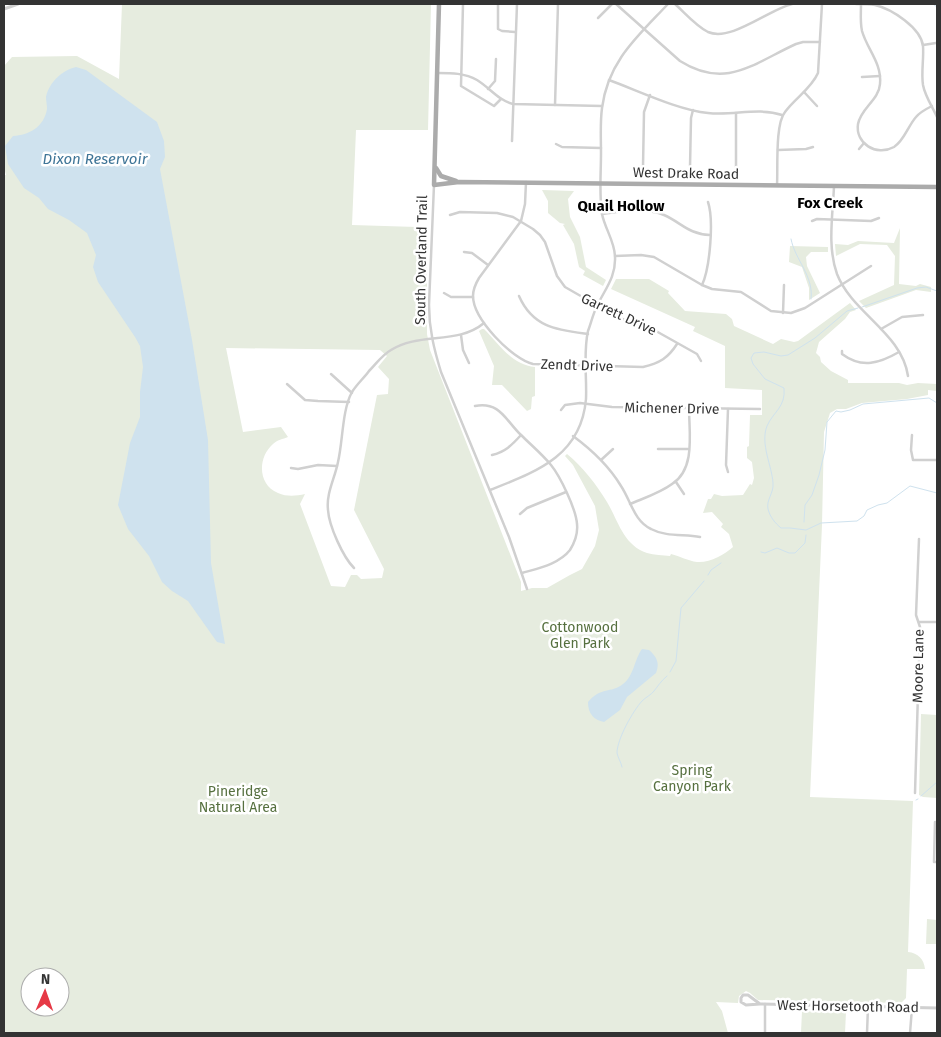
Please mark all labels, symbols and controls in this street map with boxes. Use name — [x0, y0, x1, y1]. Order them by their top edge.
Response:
water label: Dixon Reservoir — [43, 150, 149, 168]
street label: West Drake Road — [633, 164, 739, 183]
district label: Fox Creek — [797, 194, 863, 212]
street label: South Overland Trail — [412, 195, 431, 325]
district label: Quail Hollow — [578, 197, 665, 215]
street label: Garrett Drive — [578, 290, 659, 339]
street label: Zendt Drive — [540, 356, 614, 375]
street label: Michener Drive — [624, 399, 720, 418]
park label: Cottonwood Glen Park — [542, 619, 618, 652]
street label: Moore Lane — [909, 629, 928, 703]
park label: Spring Canyon Park — [653, 762, 732, 795]
park label: Pineridge Natural Area — [199, 783, 277, 816]
north arrow — [20, 967, 70, 1017]
text: N — [40, 971, 50, 988]
street label: West Horsetooth Road — [777, 997, 919, 1016]

